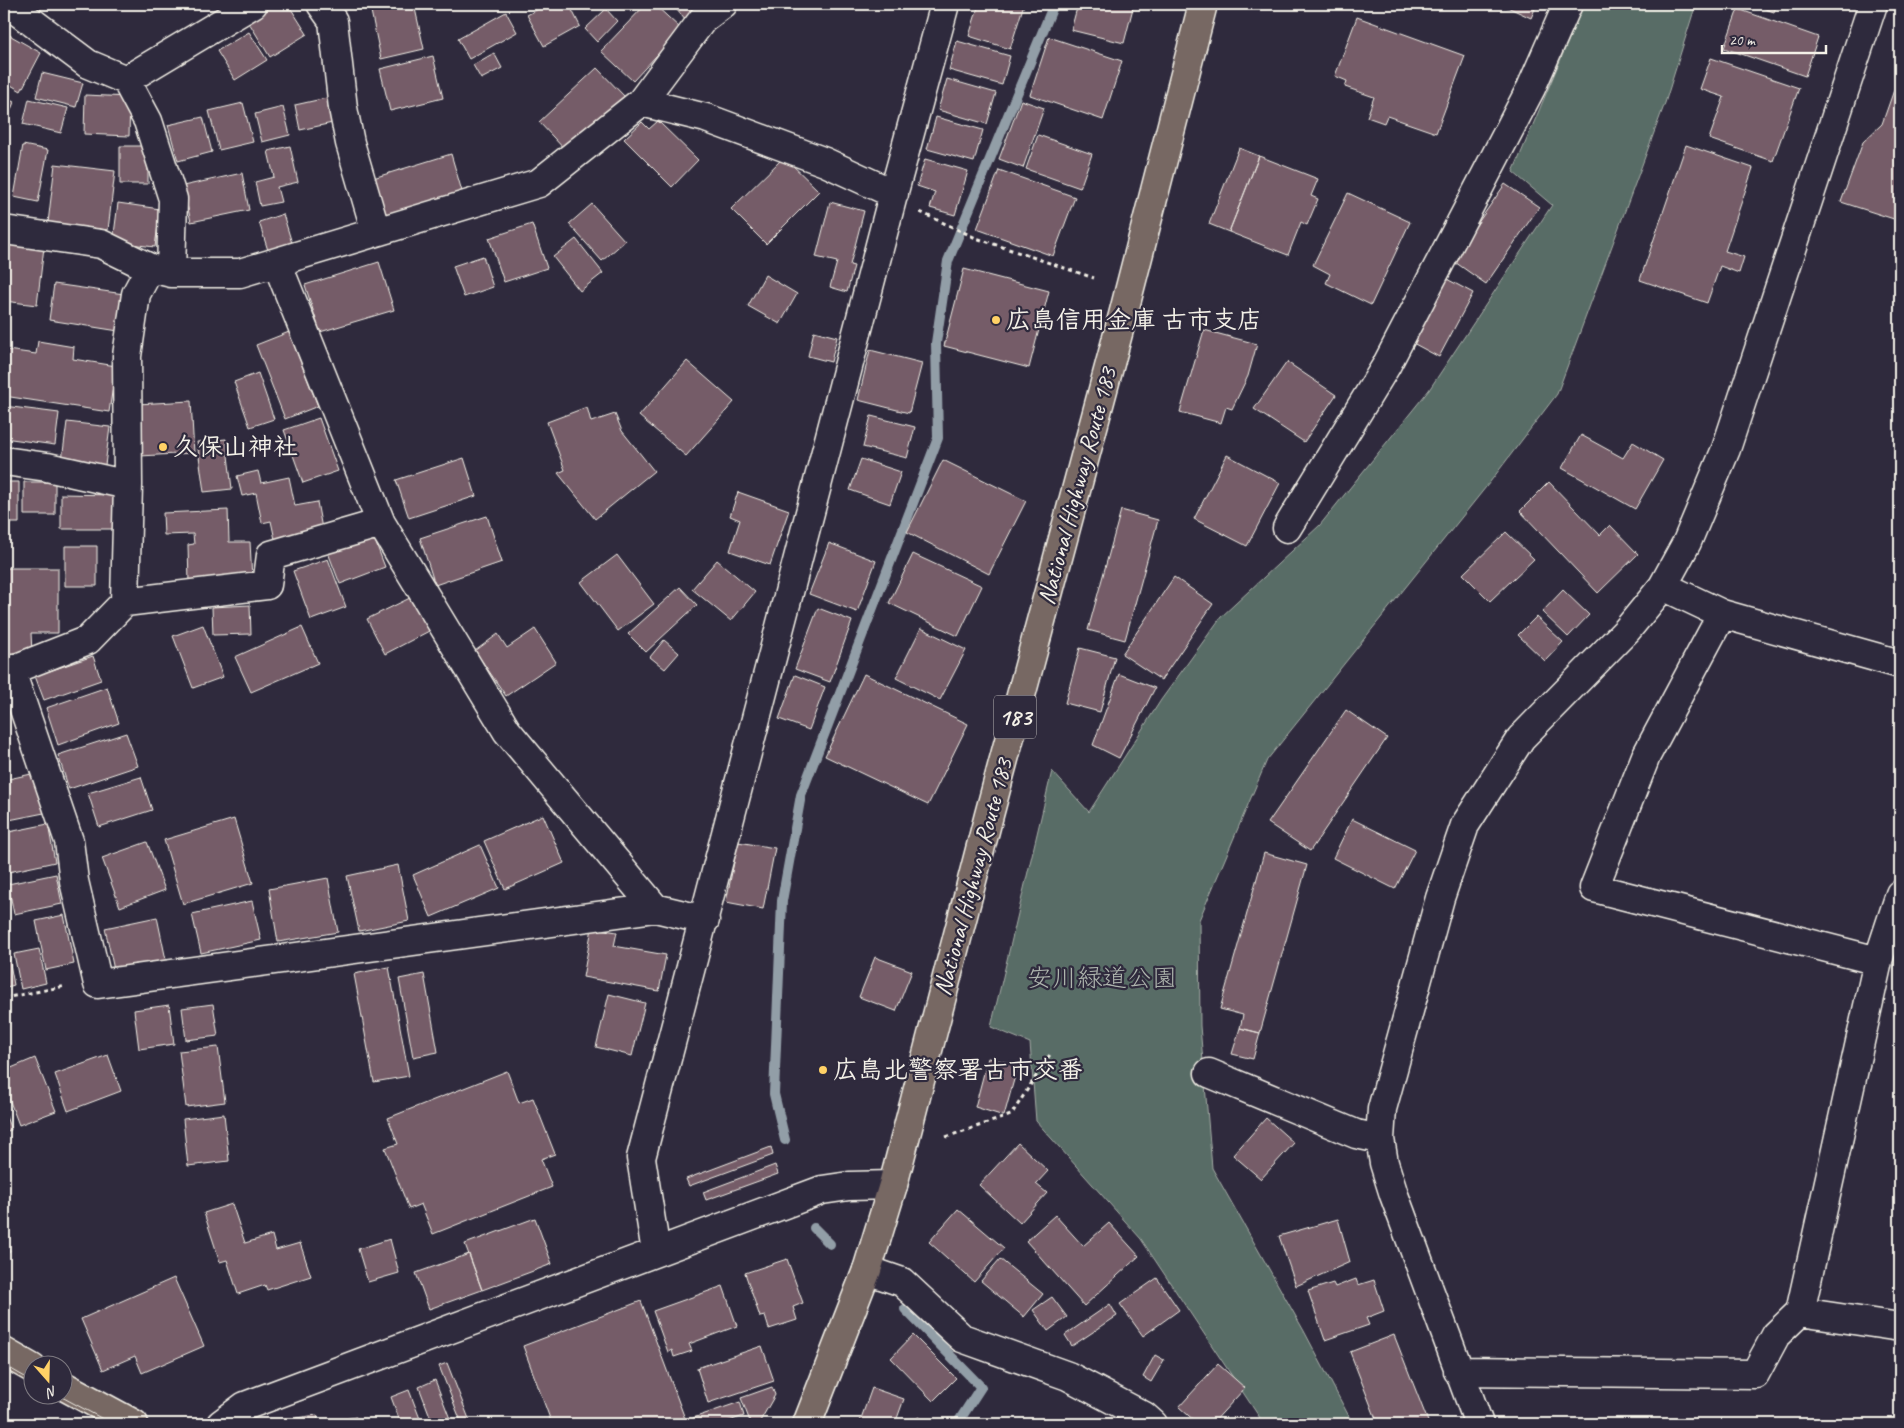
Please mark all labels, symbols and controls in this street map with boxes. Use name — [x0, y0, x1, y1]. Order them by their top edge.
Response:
scale bar — [1722, 22, 1825, 54]
text: 20 m — [1729, 31, 1756, 50]
place label: 広島信用金庫 古市支店 — [1006, 304, 1262, 336]
marker: 広島信用金庫 古市支店 — [990, 314, 1002, 326]
street label: National Highway Route 183 — [1030, 362, 1125, 608]
place label: 久保山神社 — [173, 431, 298, 463]
marker: 久保山神社 — [157, 441, 169, 453]
road number: 183 — [994, 696, 1036, 739]
street label: National Highway Route 183 — [926, 753, 1021, 999]
park label: 安川緑道公園 — [1027, 962, 1177, 994]
place label: 広島北警察署古市交番 — [833, 1054, 1083, 1086]
marker: 広島北警察署古市交番 — [817, 1064, 829, 1076]
north arrow — [22, 1356, 72, 1406]
text: N — [43, 1382, 59, 1402]

